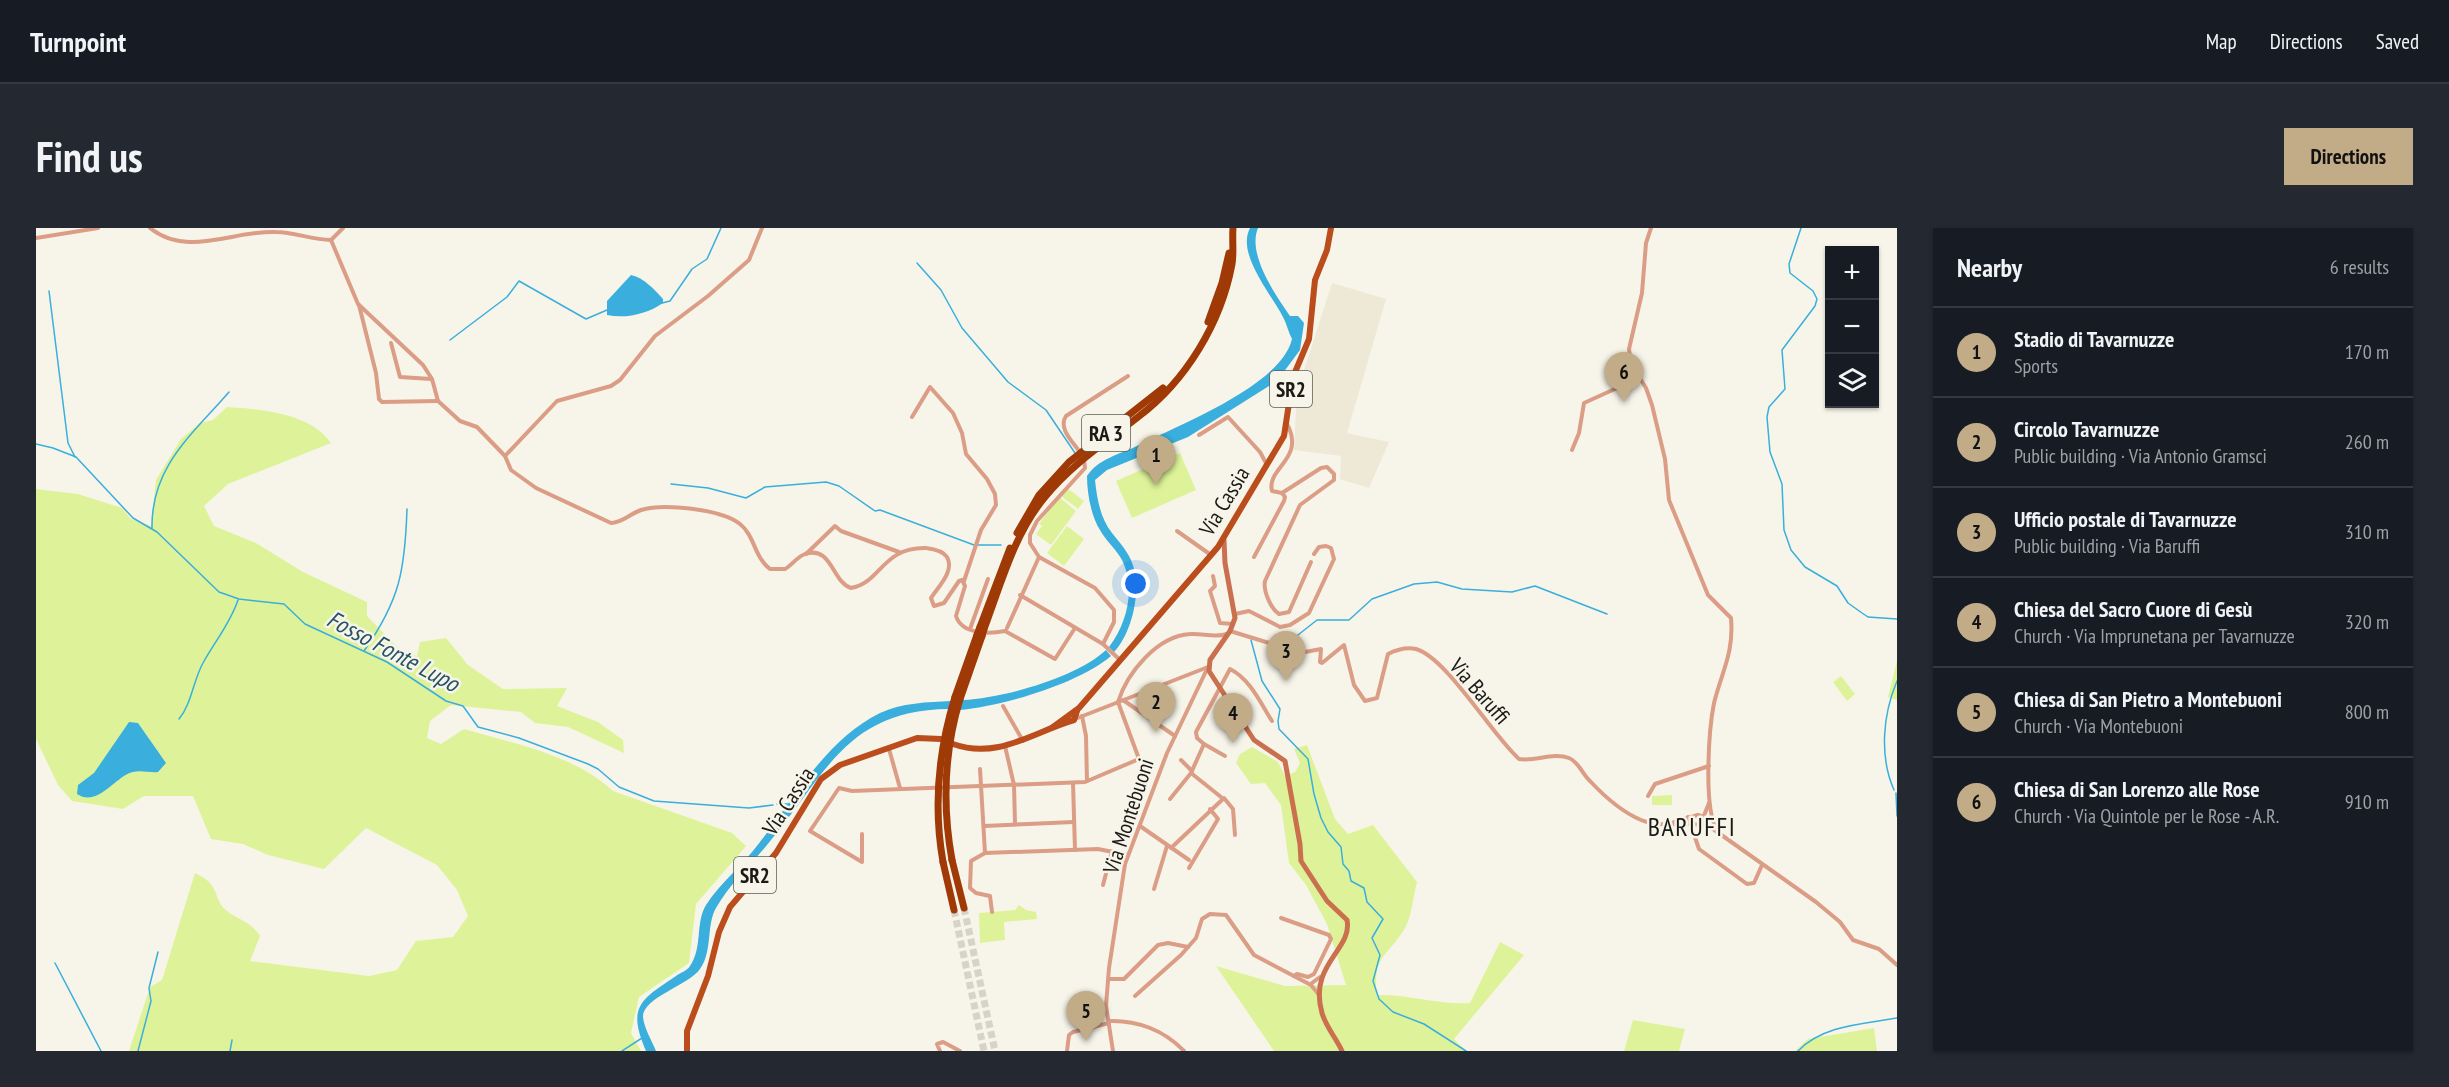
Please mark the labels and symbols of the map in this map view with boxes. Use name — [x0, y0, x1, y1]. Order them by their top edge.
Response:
pin: 6 — [1604, 352, 1644, 402]
road number: SR2 — [1270, 371, 1312, 407]
road number: RA 3 — [1082, 415, 1130, 451]
pin: 1 — [1136, 436, 1176, 485]
street label: Via Cassia — [1192, 461, 1255, 541]
your location — [1121, 569, 1150, 598]
water label: Fosso Fonte Lupo — [322, 603, 466, 699]
pin: 3 — [1266, 632, 1306, 681]
street label: Via Baruffi — [1443, 651, 1516, 730]
pin: 2 — [1136, 682, 1176, 732]
pin: 4 — [1214, 694, 1252, 743]
street label: Via Montebuoni — [1096, 755, 1160, 878]
street label: Via Cassia — [755, 762, 820, 841]
district label: BARUFFI — [1648, 810, 1736, 843]
road number: SR2 — [734, 857, 776, 893]
pin: 5 — [1066, 992, 1106, 1041]

